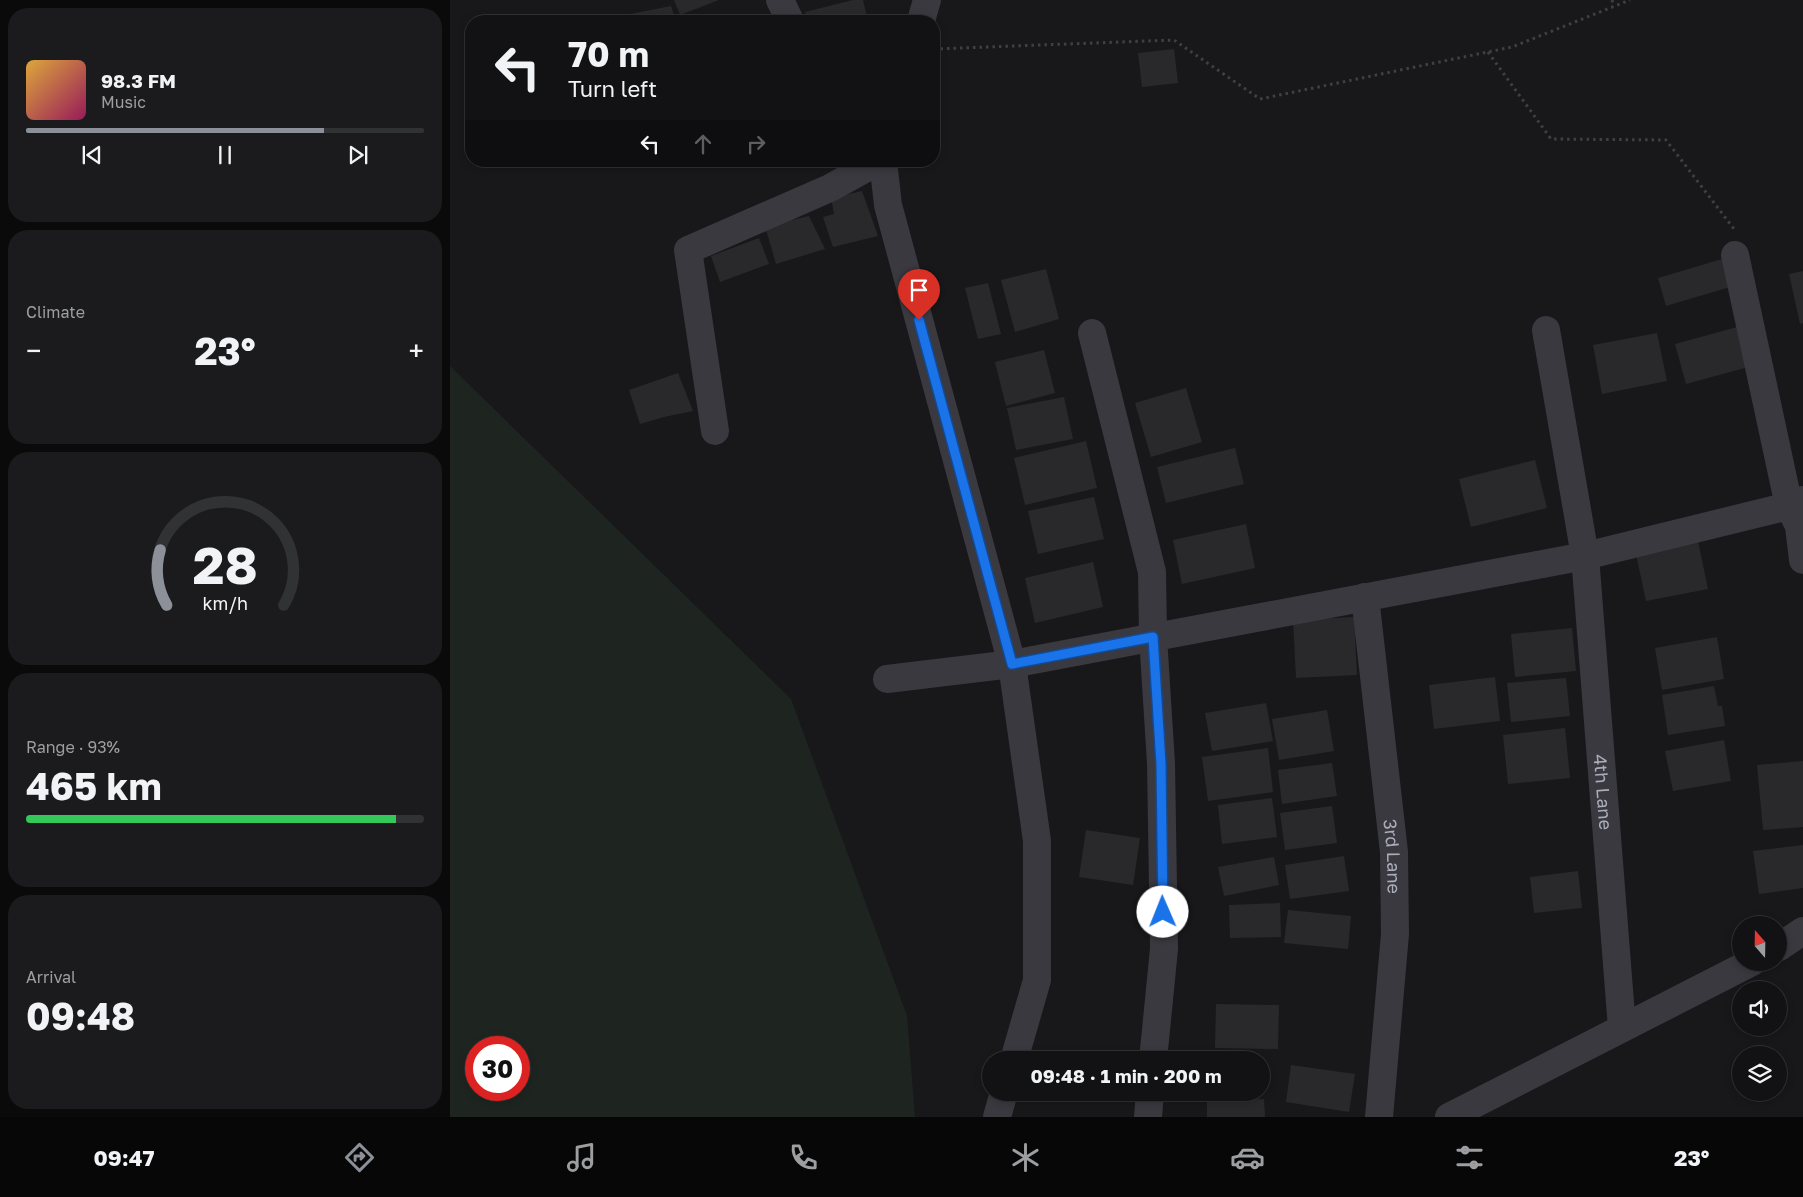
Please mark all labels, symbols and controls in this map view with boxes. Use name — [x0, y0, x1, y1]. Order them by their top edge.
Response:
text: 70 m — [568, 33, 649, 75]
icon: left — [485, 35, 550, 100]
text: 98.3 FM — [101, 69, 176, 92]
text: Turn left — [568, 75, 657, 102]
text: Music — [101, 92, 146, 112]
icon: left — [636, 130, 664, 158]
icon: ahead — [689, 130, 717, 158]
icon: right — [742, 130, 770, 158]
icon: previous — [78, 141, 106, 169]
icon: pause — [211, 141, 239, 169]
icon: next — [344, 141, 372, 169]
pin — [898, 269, 940, 320]
icon: arrive — [905, 276, 933, 304]
text: Climate — [26, 302, 85, 322]
text: 23° — [194, 328, 256, 373]
text: − — [26, 334, 41, 367]
text: + — [409, 334, 424, 367]
text: 28 — [192, 533, 258, 595]
text: km/h — [202, 592, 248, 614]
text: Range · 93% — [26, 737, 120, 757]
street label: 4th Lane — [1590, 753, 1617, 831]
text: 465 km — [26, 763, 162, 808]
street label: 3rd Lane — [1379, 818, 1406, 894]
position arrow — [1136, 885, 1188, 937]
north arrow — [1732, 916, 1788, 971]
map controls — [1732, 916, 1787, 1101]
text: Arrival — [26, 967, 76, 987]
button: sound — [1732, 981, 1787, 1036]
text: 09:48 — [26, 993, 135, 1038]
speed limit sign: 30 — [465, 1036, 530, 1101]
button: layers — [1732, 1046, 1787, 1101]
text: 09:48 · 1 min · 200 m — [1030, 1064, 1222, 1087]
icon: directions — [342, 1140, 377, 1175]
icon: music — [564, 1140, 599, 1175]
icon: phone — [786, 1140, 821, 1175]
icon: climate — [1008, 1140, 1043, 1175]
icon: car — [1230, 1140, 1265, 1175]
icon: filters — [1452, 1140, 1487, 1175]
text: 09:47 — [94, 1144, 155, 1171]
text: 23° — [1674, 1144, 1709, 1171]

